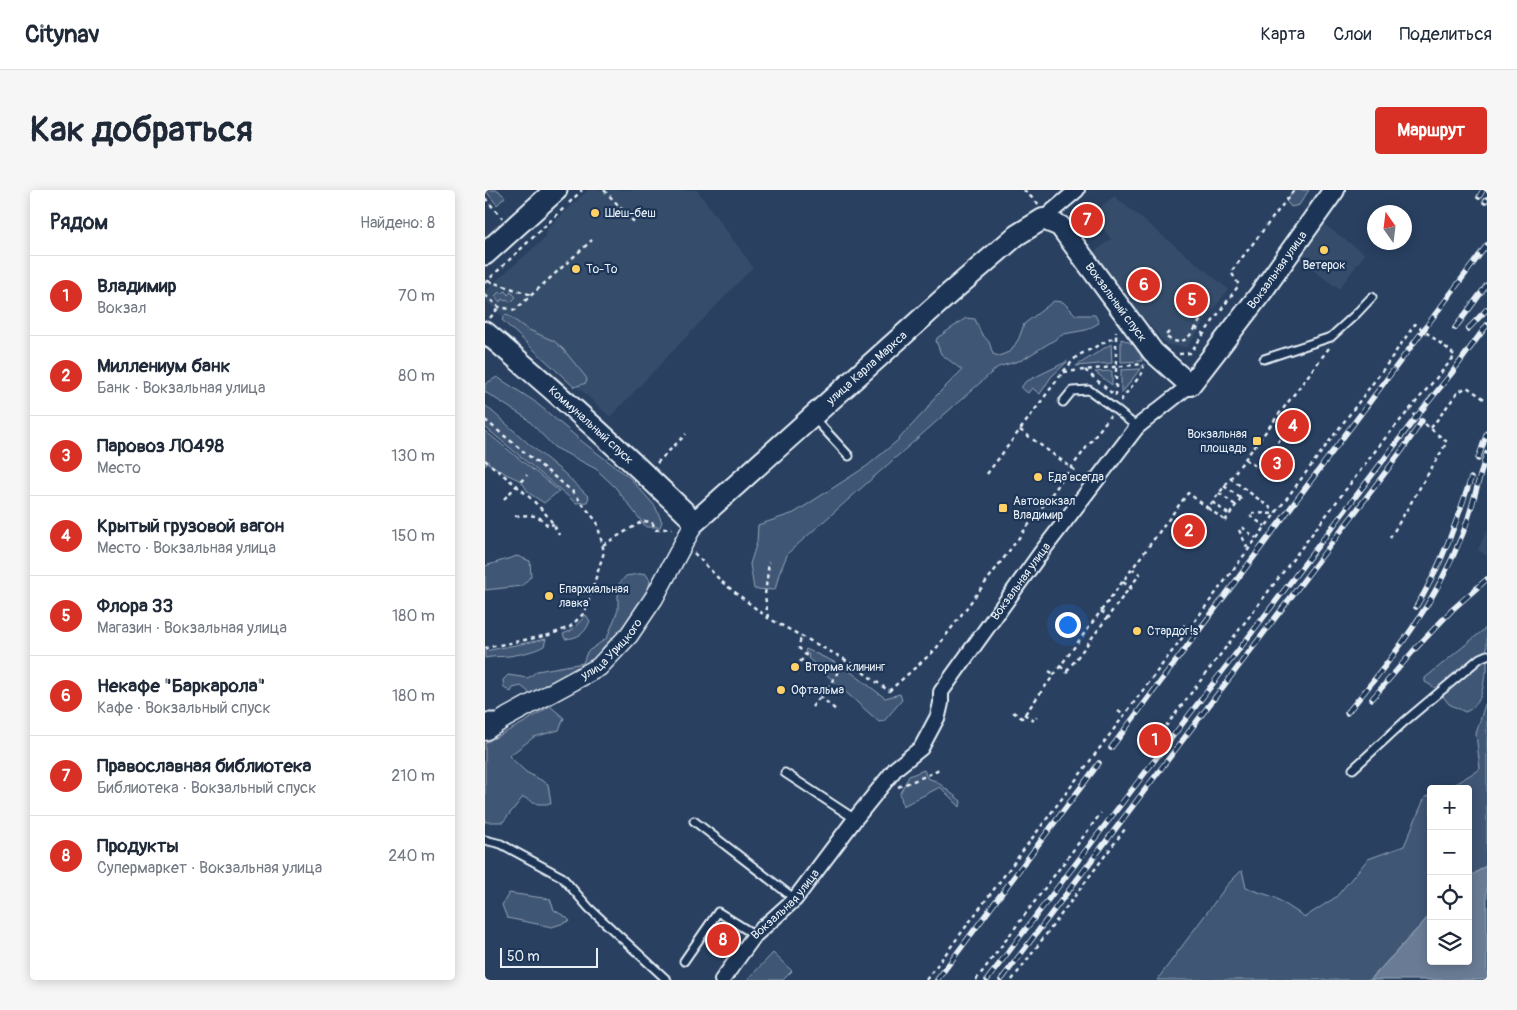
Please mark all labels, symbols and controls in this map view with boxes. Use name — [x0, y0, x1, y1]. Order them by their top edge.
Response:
text: Citynav — [25, 20, 100, 49]
text: Карта — [1261, 23, 1305, 46]
text: Слои — [1333, 23, 1371, 46]
text: Поделиться — [1399, 23, 1492, 46]
button: Маршрут — [1375, 107, 1487, 154]
text: Как добраться — [30, 108, 253, 152]
pin: 7 — [1071, 201, 1103, 239]
north arrow — [1367, 205, 1412, 250]
place label: Шеш-беш — [605, 206, 656, 221]
marker: Шеш-беш — [589, 207, 601, 219]
text: Рядом — [50, 209, 108, 236]
text: Найдено: 8 — [360, 213, 435, 233]
street label: Вокзальная улица — [1244, 228, 1311, 312]
marker: Ветерок — [1318, 244, 1330, 256]
place label: Ветерок — [1303, 258, 1345, 273]
street label: Вокзальный спуск — [1082, 260, 1150, 345]
place label: То-То — [586, 262, 618, 277]
marker: То-То — [570, 263, 582, 275]
pin: 6 — [1128, 266, 1160, 304]
text: Владимир — [97, 274, 176, 298]
pin: 5 — [1176, 281, 1208, 319]
text: 1 — [63, 286, 69, 306]
text: 70 m — [398, 286, 435, 306]
text: Вокзал — [97, 298, 146, 318]
street label: улица Карла Маркса — [823, 328, 911, 409]
text: Миллениум банк — [97, 354, 230, 378]
text: 2 — [62, 366, 70, 386]
text: 80 m — [398, 366, 435, 386]
text: Банк · Вокзальная улица — [97, 378, 265, 398]
street label: Коммунальный спуск — [545, 383, 636, 468]
pin: 4 — [1277, 407, 1309, 445]
place label: Вокзальная площадь — [1187, 427, 1247, 456]
text: Паровоз Л0498 — [97, 434, 224, 458]
marker: Вокзальная площадь — [1251, 435, 1263, 447]
pin: 3 — [1261, 445, 1293, 483]
text: 3 — [62, 446, 70, 466]
text: 130 m — [391, 446, 435, 466]
text: Место — [97, 458, 141, 478]
place label: Еда всегда — [1048, 470, 1104, 485]
marker: Еда всегда — [1032, 471, 1044, 483]
place label: Автовокзал Владимир — [1013, 494, 1075, 523]
marker: Автовокзал Владимир — [997, 502, 1009, 514]
pin: 2 — [1173, 512, 1205, 550]
text: Крытый грузовой вагон — [97, 514, 284, 538]
text: 4 — [61, 526, 71, 546]
text: 150 m — [391, 526, 435, 546]
text: Место · Вокзальная улица — [97, 538, 276, 558]
street label: Вокзальная улица — [988, 539, 1054, 623]
place label: Епархиальная лавка — [559, 582, 629, 611]
marker: Епархиальная лавка — [543, 590, 555, 602]
text: Флора 33 — [97, 594, 173, 618]
text: 5 — [62, 606, 70, 626]
text: 180 m — [392, 606, 435, 626]
your location — [1055, 612, 1081, 638]
street label: улица Урицкого — [578, 616, 646, 684]
text: Магазин · Вокзальная улица — [97, 618, 287, 638]
place label: Стардог!s — [1147, 624, 1199, 639]
marker: Стардог!s — [1131, 625, 1143, 637]
place label: Вторма клининг — [805, 660, 885, 675]
marker: Вторма клининг — [789, 661, 801, 673]
text: Некафе "Баркарола" — [97, 674, 265, 698]
place label: Офтальма — [791, 683, 844, 698]
marker: Офтальма — [775, 684, 787, 696]
text: 6 — [61, 686, 71, 706]
text: 180 m — [392, 686, 435, 706]
text: Кафе · Вокзальный спуск — [97, 698, 271, 718]
pin: 1 — [1139, 721, 1171, 759]
text: Православная библиотека — [97, 754, 311, 778]
text: 7 — [62, 766, 70, 786]
text: 210 m — [391, 766, 435, 786]
text: Библиотека · Вокзальный спуск — [97, 778, 317, 798]
map controls — [1427, 785, 1472, 965]
button: + — [1427, 785, 1472, 830]
button: − — [1427, 830, 1472, 875]
text: Продукты — [97, 834, 179, 858]
text: 8 — [62, 846, 70, 866]
text: 240 m — [388, 846, 435, 866]
text: Супермаркет · Вокзальная улица — [97, 858, 322, 878]
street label: Вокзальная улица — [748, 866, 823, 943]
button: locate — [1427, 875, 1472, 920]
button: layers — [1427, 920, 1472, 965]
pin: 8 — [707, 921, 739, 959]
scale bar — [500, 945, 597, 968]
text: 50 m — [507, 948, 540, 965]

